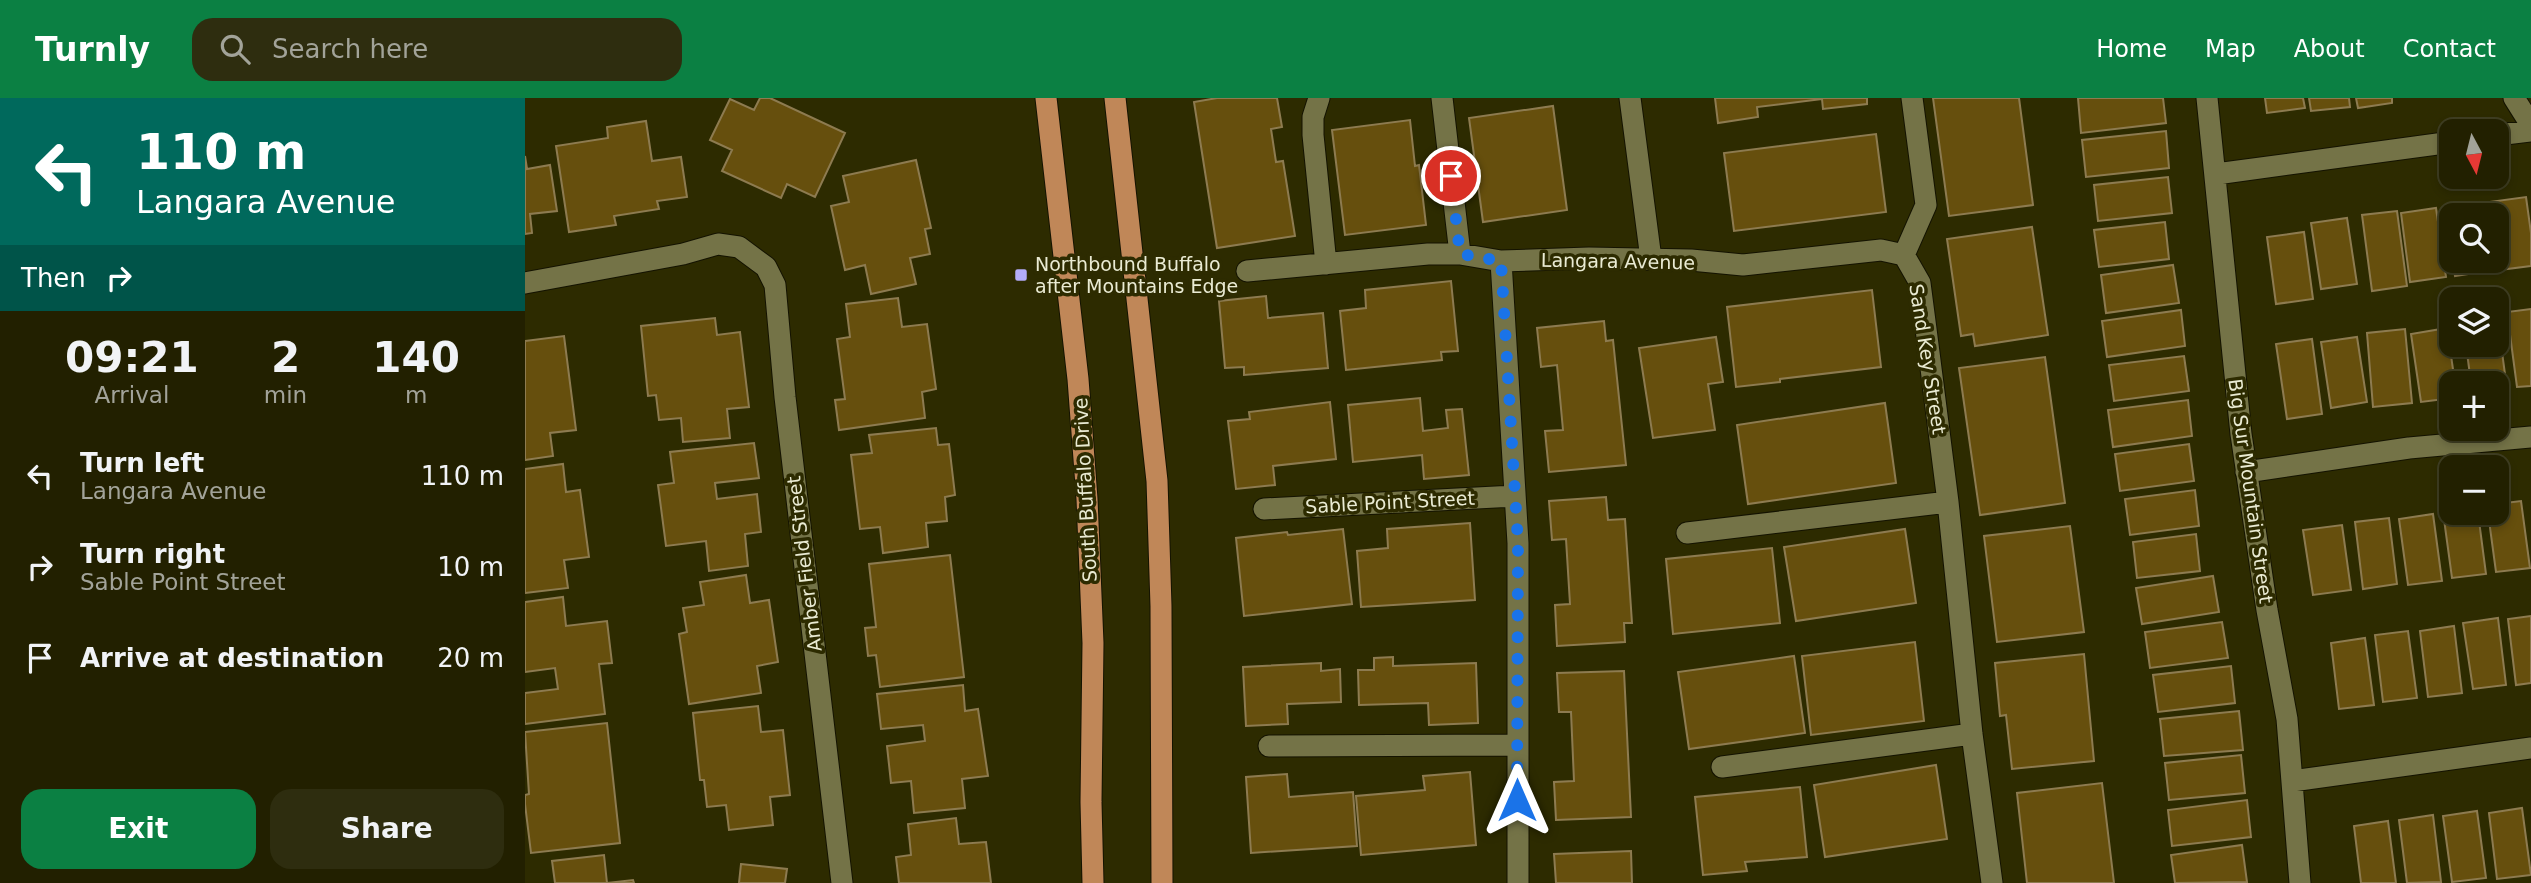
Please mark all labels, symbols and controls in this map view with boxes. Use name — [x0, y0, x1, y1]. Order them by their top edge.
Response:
search box — [192, 18, 682, 81]
text: Turnly — [35, 30, 150, 69]
icon: search — [216, 30, 254, 68]
text: Search here — [272, 34, 428, 64]
text: Home — [2096, 35, 2167, 63]
text: Map — [2205, 35, 2256, 63]
text: About — [2294, 35, 2365, 63]
text: Contact — [2403, 35, 2496, 63]
north arrow — [2439, 119, 2509, 189]
map controls — [2439, 119, 2509, 525]
text: 110 m — [136, 124, 306, 181]
icon: left — [21, 126, 112, 217]
pin — [1421, 146, 1481, 206]
icon: arrive — [1432, 157, 1470, 195]
text: Langara Avenue — [136, 183, 395, 221]
button: search — [2439, 203, 2509, 273]
street label: Langara Avenue — [1541, 249, 1695, 273]
place label: Northbound Buffalo after Mountains Edge — [1035, 253, 1238, 297]
icon: right — [100, 259, 138, 297]
text: Then — [21, 263, 86, 293]
marker: Northbound Buffalo after Mountains Edge — [1013, 267, 1029, 283]
street label: Sand Key Street — [1905, 282, 1951, 436]
button: layers — [2439, 287, 2509, 357]
text: 09:21 — [65, 333, 199, 382]
text: 2 — [271, 333, 300, 382]
text: 140 — [372, 333, 460, 382]
button: + — [2439, 371, 2509, 441]
street label: Big Sur Mountain Street — [2224, 377, 2278, 605]
text: Arrival — [95, 382, 169, 408]
text: min — [264, 382, 307, 408]
text: m — [405, 382, 427, 408]
street label: South Buffalo Drive — [1069, 397, 1101, 583]
text: Turn left — [80, 448, 204, 478]
button: − — [2439, 455, 2509, 525]
icon: left — [21, 457, 59, 495]
text: 110 m — [421, 461, 504, 491]
street label: Amber Field Street — [782, 475, 826, 653]
text: Langara Avenue — [80, 478, 267, 504]
street label: Sable Point Street — [1305, 487, 1475, 517]
text: Turn right — [80, 539, 225, 569]
icon: right — [21, 548, 59, 586]
text: 10 m — [437, 552, 504, 582]
text: Sable Point Street — [80, 569, 285, 595]
icon: arrive — [21, 639, 59, 677]
text: Arrive at destination — [80, 643, 384, 673]
text: 20 m — [437, 643, 504, 673]
position arrow — [1480, 763, 1554, 837]
button: Exit — [21, 789, 256, 869]
button: Share — [270, 789, 504, 869]

